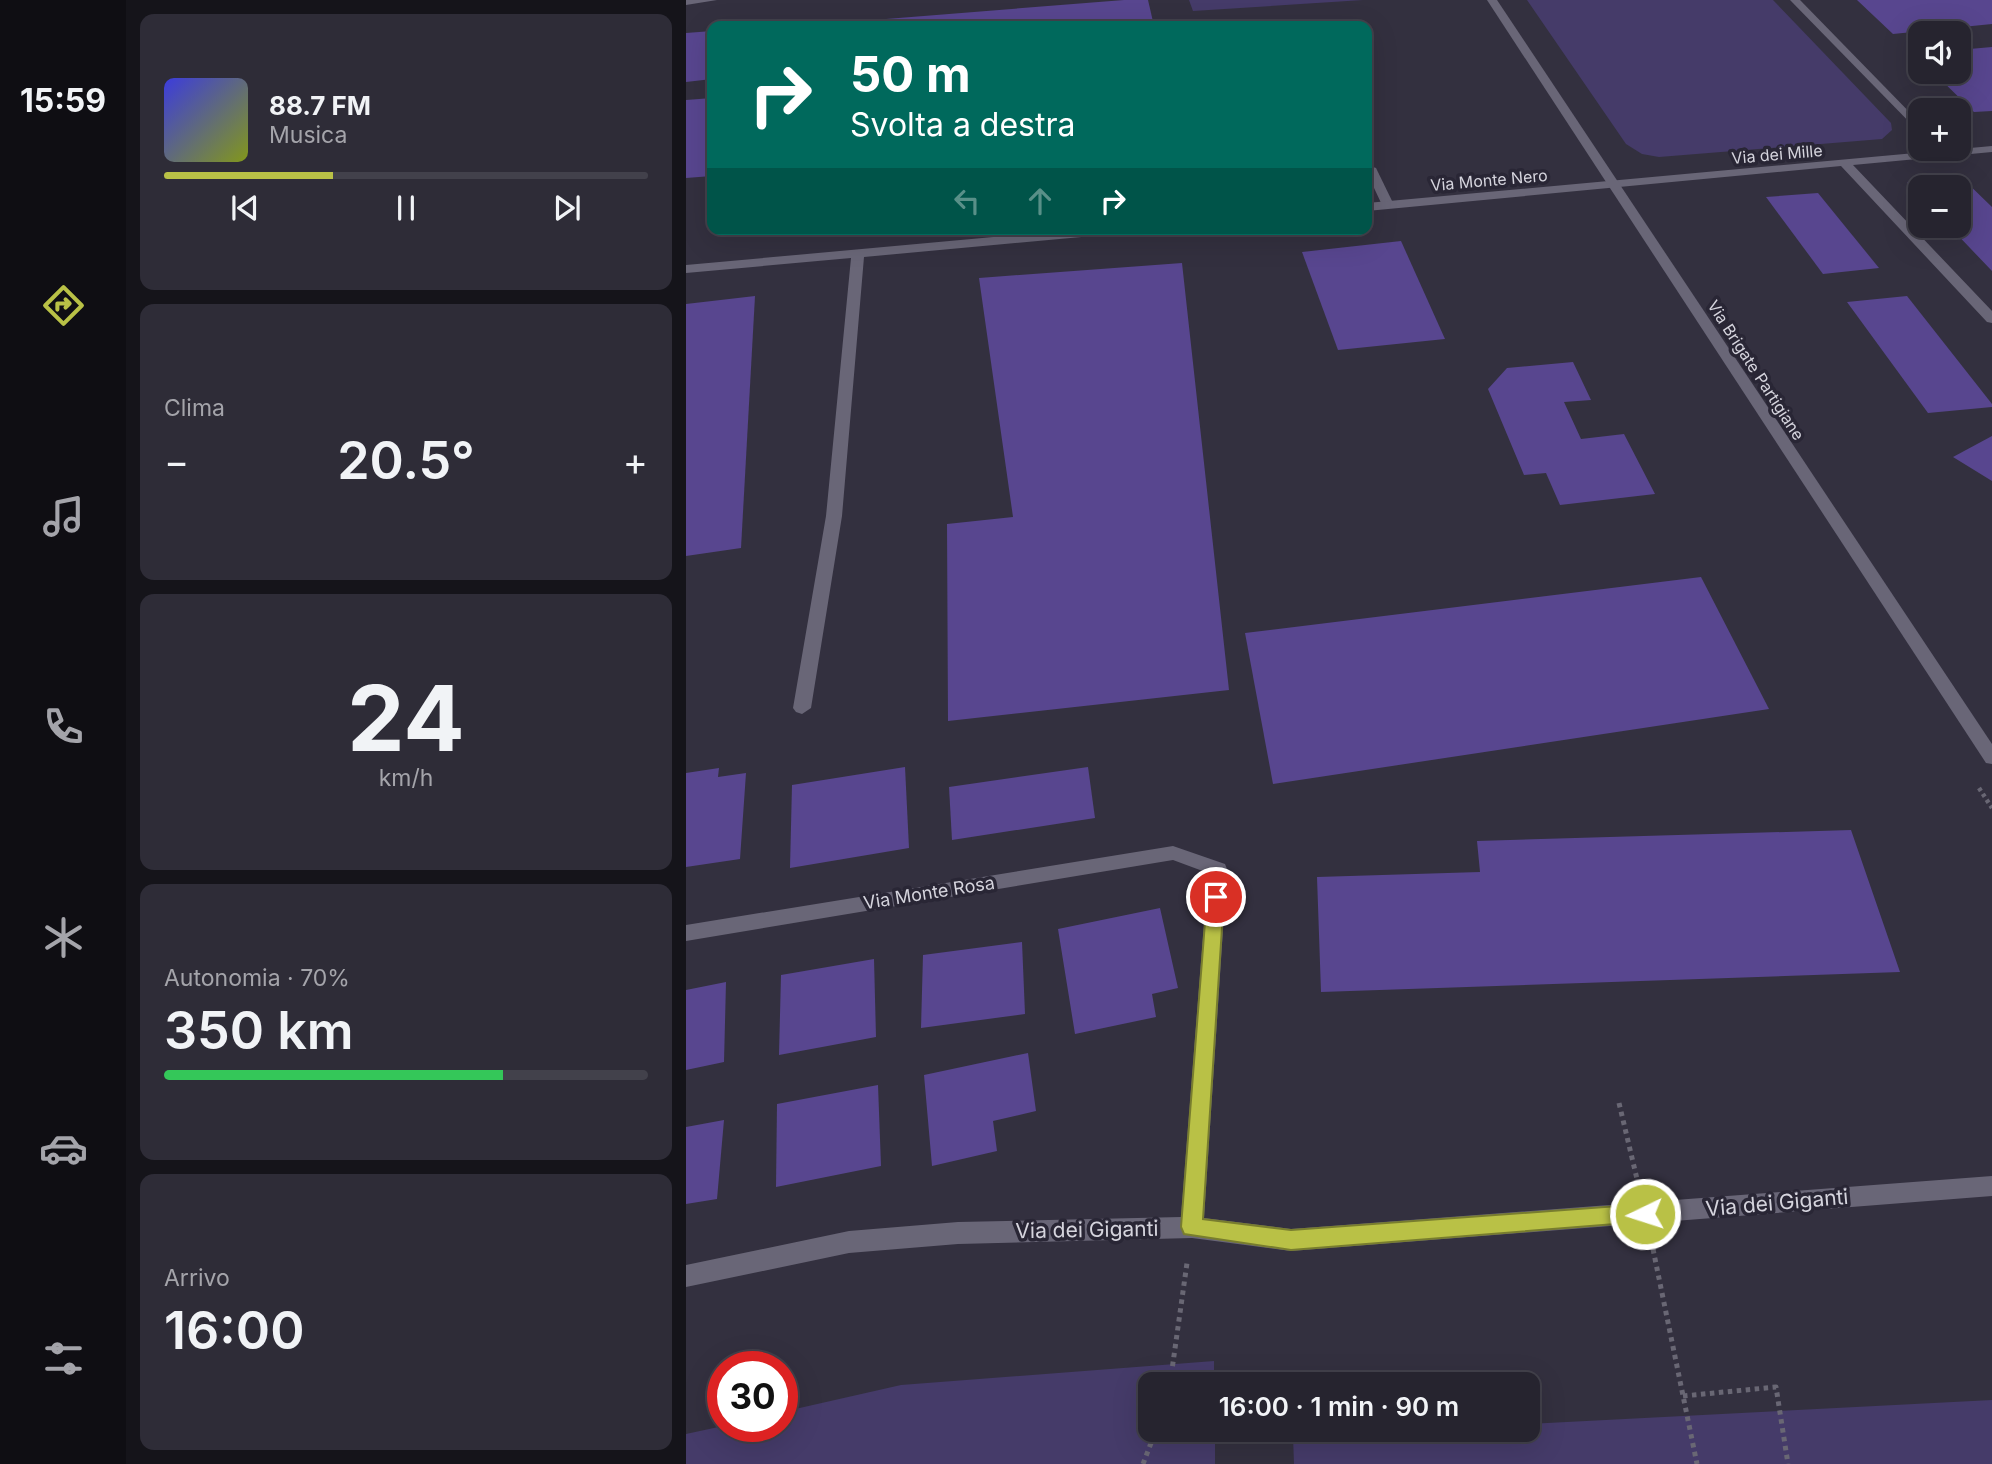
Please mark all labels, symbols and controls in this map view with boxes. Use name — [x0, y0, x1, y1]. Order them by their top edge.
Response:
map controls — [1908, 21, 1971, 238]
button: sound — [1908, 21, 1971, 84]
text: 50 m — [850, 45, 971, 104]
icon: right — [735, 49, 826, 140]
text: 15:59 — [20, 81, 106, 120]
text: 88.7 FM — [269, 90, 371, 121]
button: + — [1908, 98, 1971, 161]
text: Svolta a destra — [850, 105, 1075, 144]
text: Musica — [269, 121, 347, 149]
street label: Via dei Mille — [1731, 140, 1823, 168]
street label: Via Monte Nero — [1430, 165, 1548, 195]
button: − — [1908, 175, 1971, 238]
icon: left — [948, 182, 986, 220]
icon: ahead — [1021, 182, 1059, 220]
icon: right — [1094, 182, 1132, 220]
icon: previous — [226, 189, 264, 227]
icon: pause — [387, 189, 425, 227]
icon: next — [548, 189, 586, 227]
icon: directions — [39, 281, 88, 330]
street label: Via Brigate Partigiane — [1703, 296, 1809, 444]
text: Clima — [164, 394, 225, 422]
text: 20.5° — [337, 429, 475, 492]
text: − — [164, 438, 189, 484]
text: + — [623, 438, 648, 484]
icon: music — [39, 492, 88, 541]
text: 24 — [347, 663, 465, 773]
icon: phone — [39, 702, 88, 751]
text: km/h — [379, 764, 433, 792]
pin — [1186, 867, 1246, 927]
street label: Via Monte Rosa — [862, 872, 996, 913]
icon: arrive — [1197, 878, 1235, 916]
icon: climate — [39, 913, 88, 962]
text: Autonomia · 70% — [164, 964, 350, 992]
text: 350 km — [164, 999, 354, 1062]
icon: car — [39, 1124, 88, 1173]
position arrow — [1608, 1177, 1682, 1251]
street label: Via dei Giganti — [1705, 1184, 1849, 1221]
street label: Via dei Giganti — [1015, 1216, 1159, 1243]
text: Arrivo — [164, 1264, 230, 1292]
text: 16:00 — [164, 1299, 304, 1362]
icon: filters — [39, 1334, 88, 1383]
speed limit sign: 30 — [707, 1351, 798, 1442]
text: 16:00 · 1 min · 90 m — [1219, 1391, 1459, 1422]

